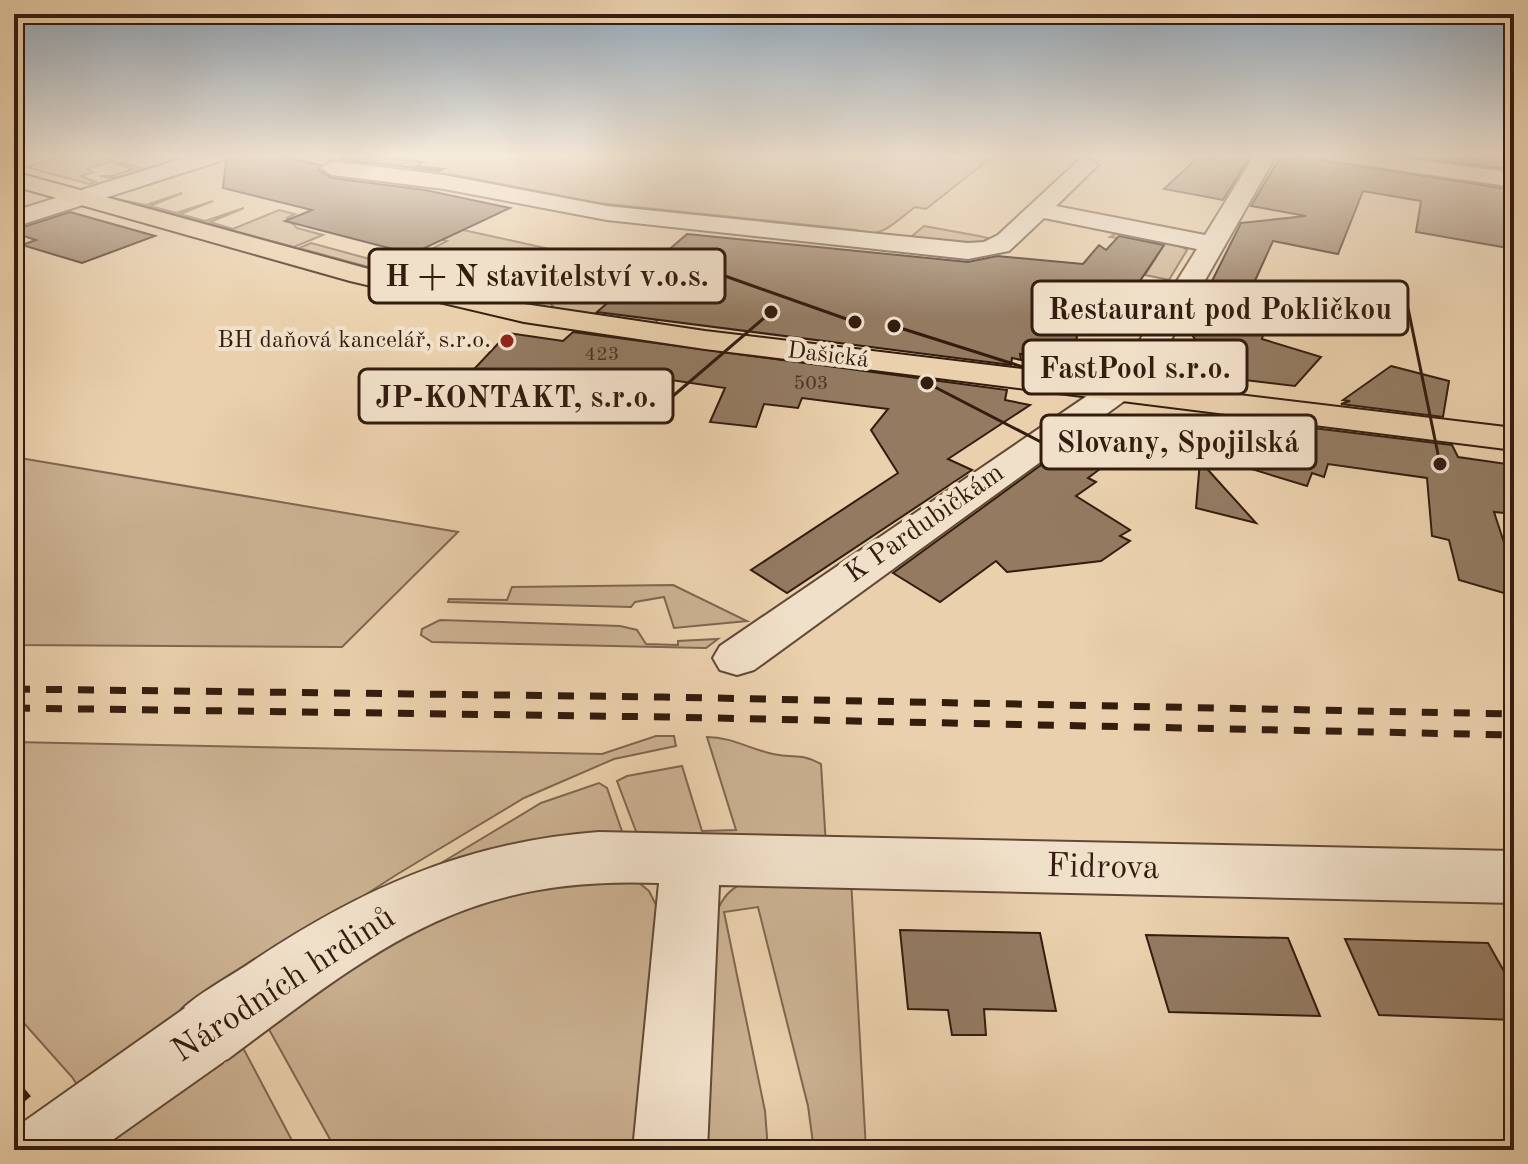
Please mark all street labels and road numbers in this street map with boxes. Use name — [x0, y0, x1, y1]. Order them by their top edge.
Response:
street label: Dašická — [786, 339, 870, 373]
street label: K Pardubičkám — [841, 459, 1009, 589]
street label: Fidrova — [1046, 850, 1160, 886]
street label: Národních hrdinů — [167, 901, 401, 1069]

